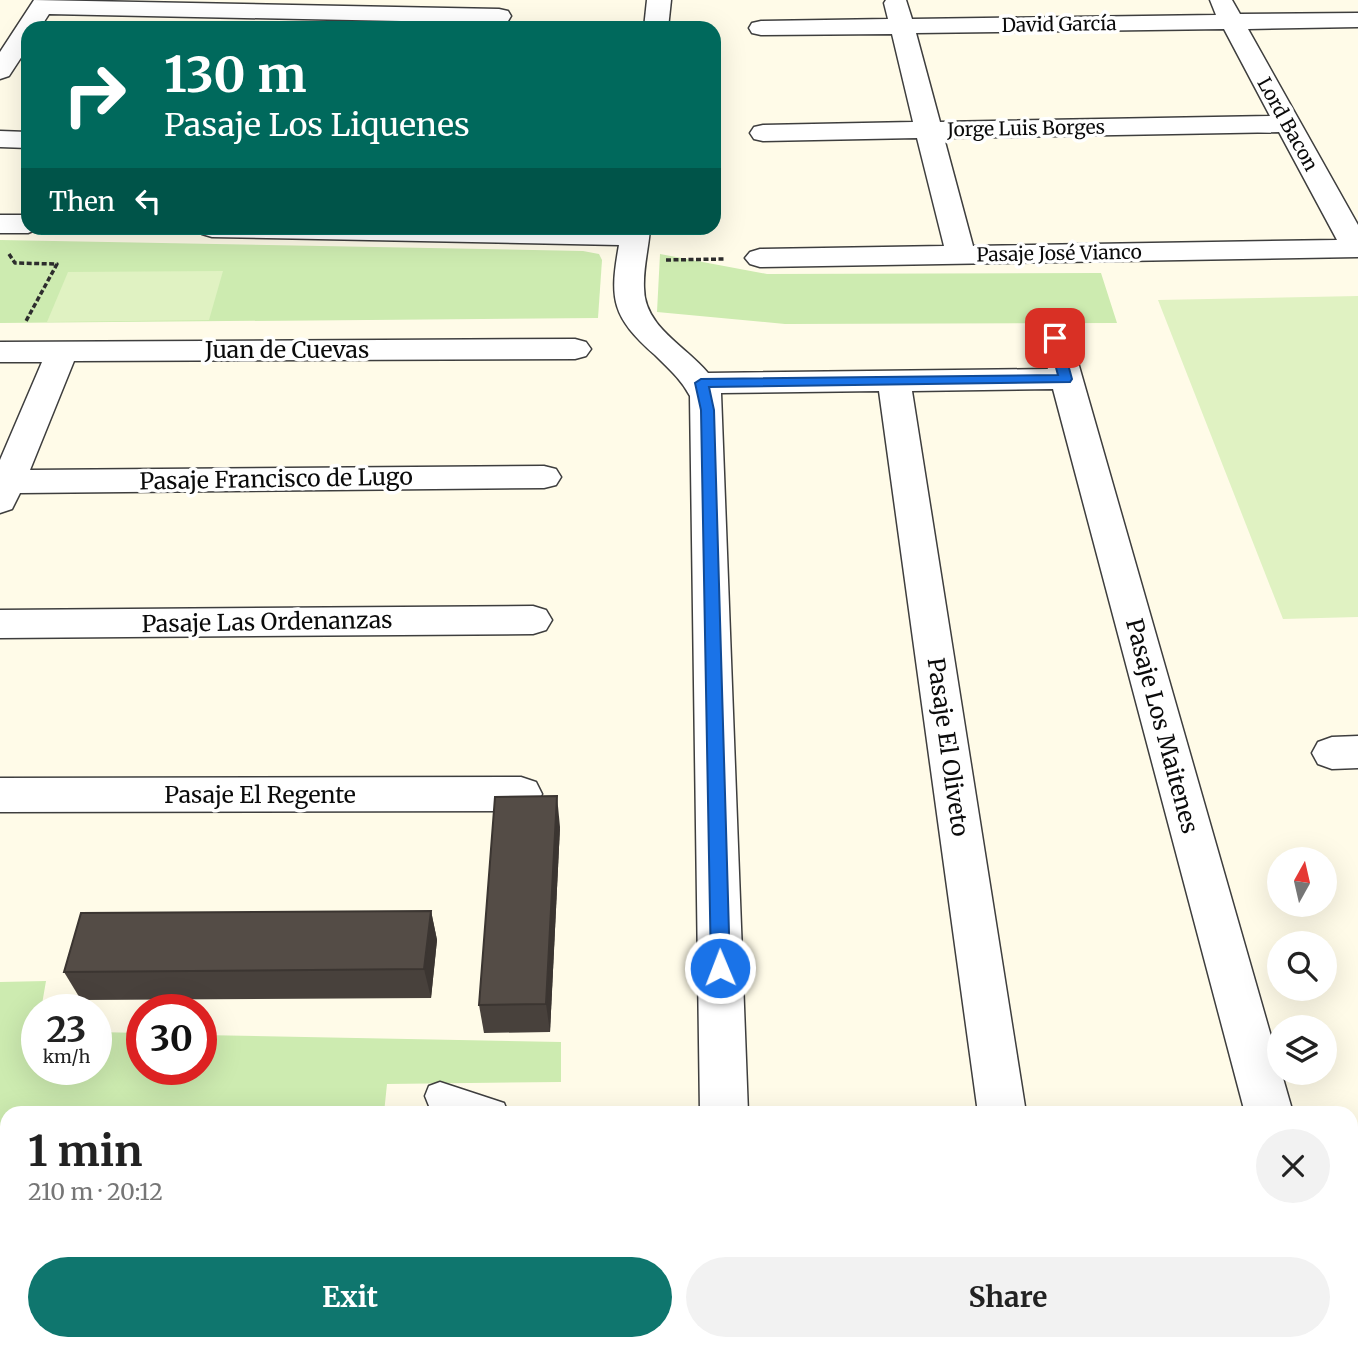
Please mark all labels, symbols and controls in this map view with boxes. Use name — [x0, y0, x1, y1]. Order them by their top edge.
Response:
street label: David García — [1001, 11, 1117, 37]
text: 130 m — [164, 44, 307, 105]
icon: right — [49, 49, 140, 140]
street label: Lord Bacon — [1252, 73, 1324, 175]
text: Pasaje Los Liquenes — [164, 105, 470, 145]
street label: Jorge Luis Borges — [946, 115, 1105, 141]
icon: left — [129, 182, 167, 220]
text: Then — [49, 185, 115, 218]
street label: Pasaje José Vianco — [976, 240, 1142, 266]
pin — [1025, 308, 1085, 368]
icon: arrive — [1036, 319, 1074, 357]
street label: Juan de Cuevas — [204, 335, 369, 364]
street label: Pasaje Francisco de Lugo — [139, 462, 413, 495]
street label: Pasaje Las Ordenanzas — [141, 605, 393, 638]
street label: Pasaje Los Maitenes — [1120, 615, 1205, 837]
street label: Pasaje El Oliveto — [922, 656, 975, 838]
street label: Pasaje El Regente — [164, 780, 356, 809]
north arrow — [1267, 847, 1337, 917]
map controls — [1267, 847, 1337, 1085]
position arrow — [683, 931, 757, 1005]
button: search — [1267, 931, 1337, 1001]
speed limit sign: 30 — [126, 994, 217, 1085]
text: 23 — [47, 1008, 86, 1052]
button: layers — [1267, 1015, 1337, 1085]
text: km/h — [43, 1045, 90, 1068]
text: 1 min — [28, 1125, 142, 1177]
button: close — [1256, 1129, 1330, 1203]
text: 210 m · 20:12 — [28, 1177, 163, 1206]
button: Exit — [28, 1257, 672, 1337]
button: Share — [686, 1257, 1330, 1337]

